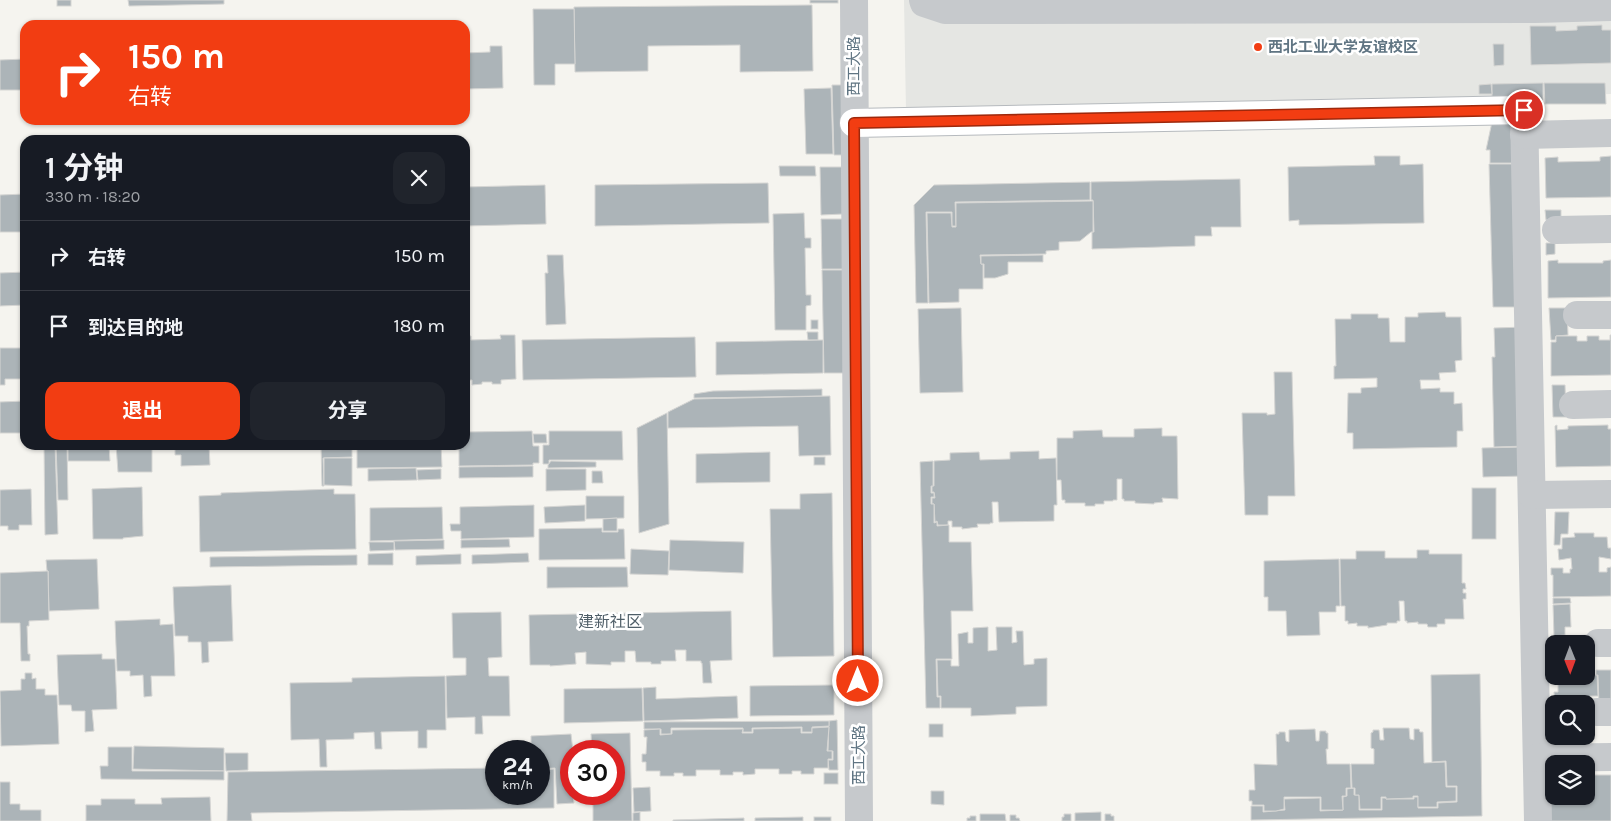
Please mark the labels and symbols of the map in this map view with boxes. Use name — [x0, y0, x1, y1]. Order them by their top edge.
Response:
street label: 西工大路 — [845, 36, 863, 96]
place label: 西北工业大学友谊校区 — [1268, 38, 1418, 56]
marker: 西北工业大学友谊校区 — [1252, 41, 1264, 53]
pin — [1503, 89, 1545, 131]
district label: 建新社区 — [578, 612, 642, 631]
north arrow — [1545, 635, 1595, 685]
position arrow — [831, 654, 883, 706]
street label: 西工大路 — [850, 725, 868, 785]
speed limit sign: 30 — [560, 740, 625, 805]

